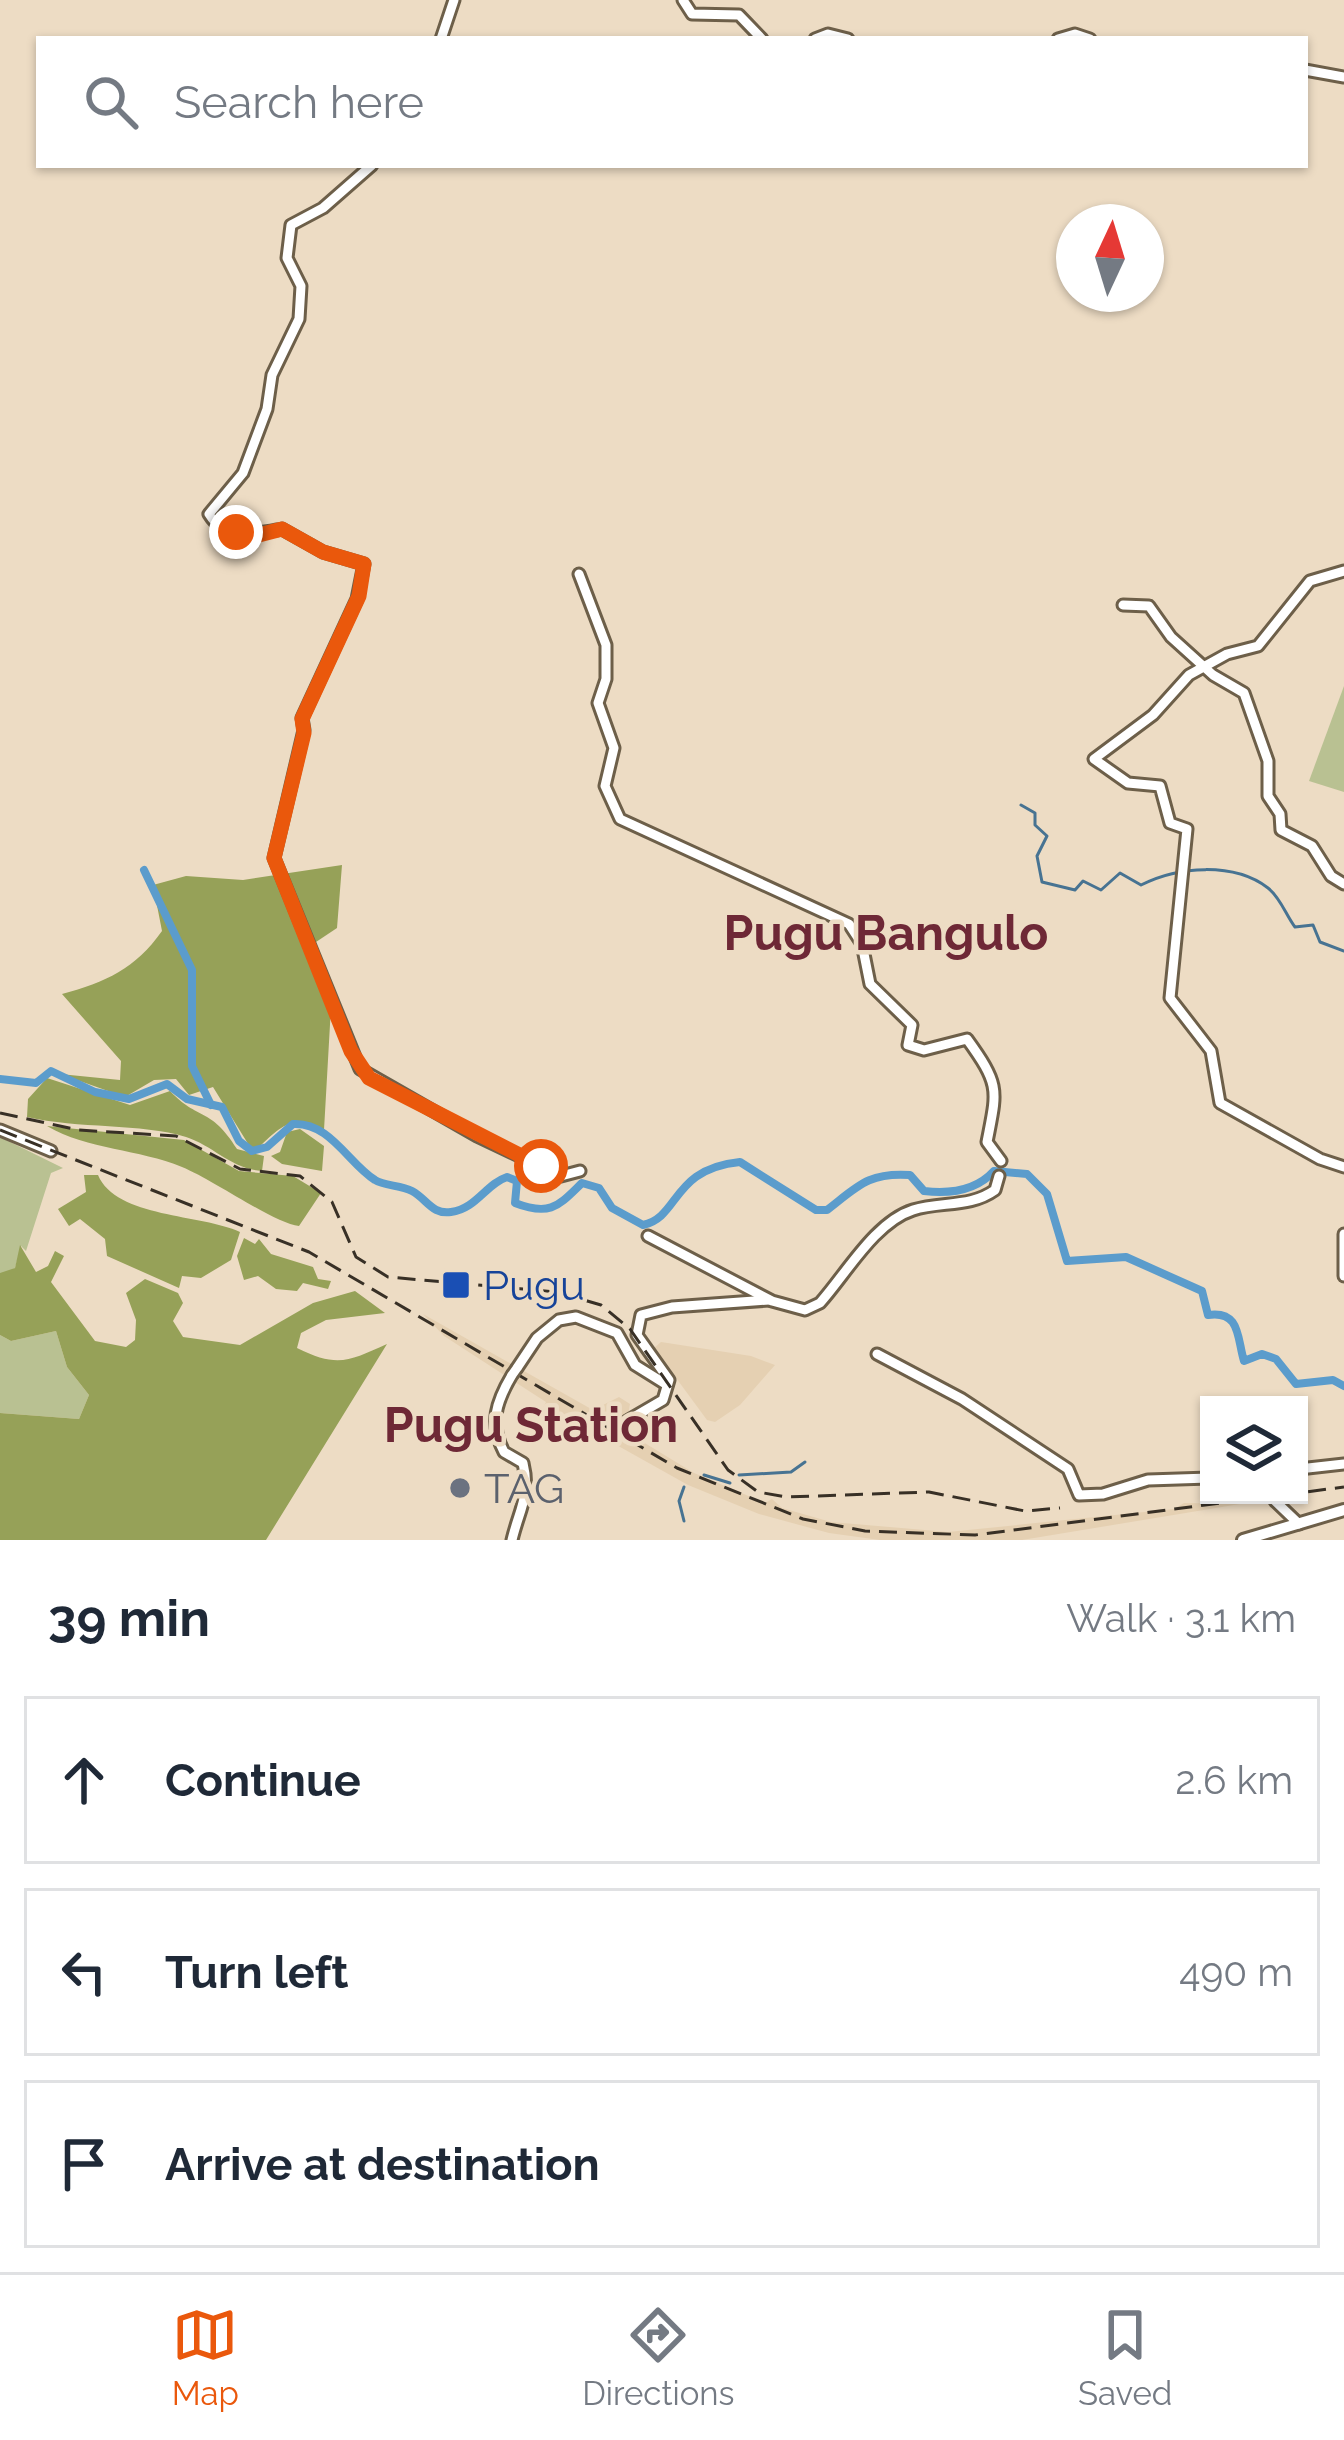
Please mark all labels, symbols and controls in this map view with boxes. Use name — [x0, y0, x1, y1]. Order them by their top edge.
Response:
search box — [36, 36, 1308, 168]
icon: search — [78, 69, 144, 135]
text: Search here — [174, 76, 424, 129]
north arrow — [1056, 204, 1164, 312]
route end — [209, 505, 263, 559]
district label: Pugu Bangulo — [724, 905, 1048, 961]
route start — [514, 1139, 568, 1193]
place label: Pugu — [483, 1261, 585, 1310]
marker: Pugu — [440, 1269, 472, 1301]
map controls — [1200, 1396, 1308, 1504]
button: layers — [1200, 1396, 1308, 1504]
district label: Pugu Station — [384, 1397, 678, 1453]
place label: TAG — [484, 1464, 564, 1513]
marker: TAG — [447, 1475, 473, 1501]
text: 39 min — [48, 1588, 210, 1648]
text: Walk · 3.1 km — [1066, 1595, 1296, 1641]
icon: ahead — [51, 1747, 117, 1813]
text: Continue — [165, 1754, 361, 1807]
text: 2.6 km — [1175, 1757, 1293, 1803]
icon: left — [51, 1939, 117, 2005]
text: Turn left — [165, 1946, 348, 1999]
text: 490 m — [1179, 1949, 1293, 1995]
icon: arrive — [51, 2131, 117, 2197]
text: Arrive at destination — [165, 2138, 600, 2191]
tab: Map — [172, 2302, 239, 2413]
tab: Directions — [582, 2302, 735, 2413]
tab: Saved — [1078, 2302, 1172, 2413]

